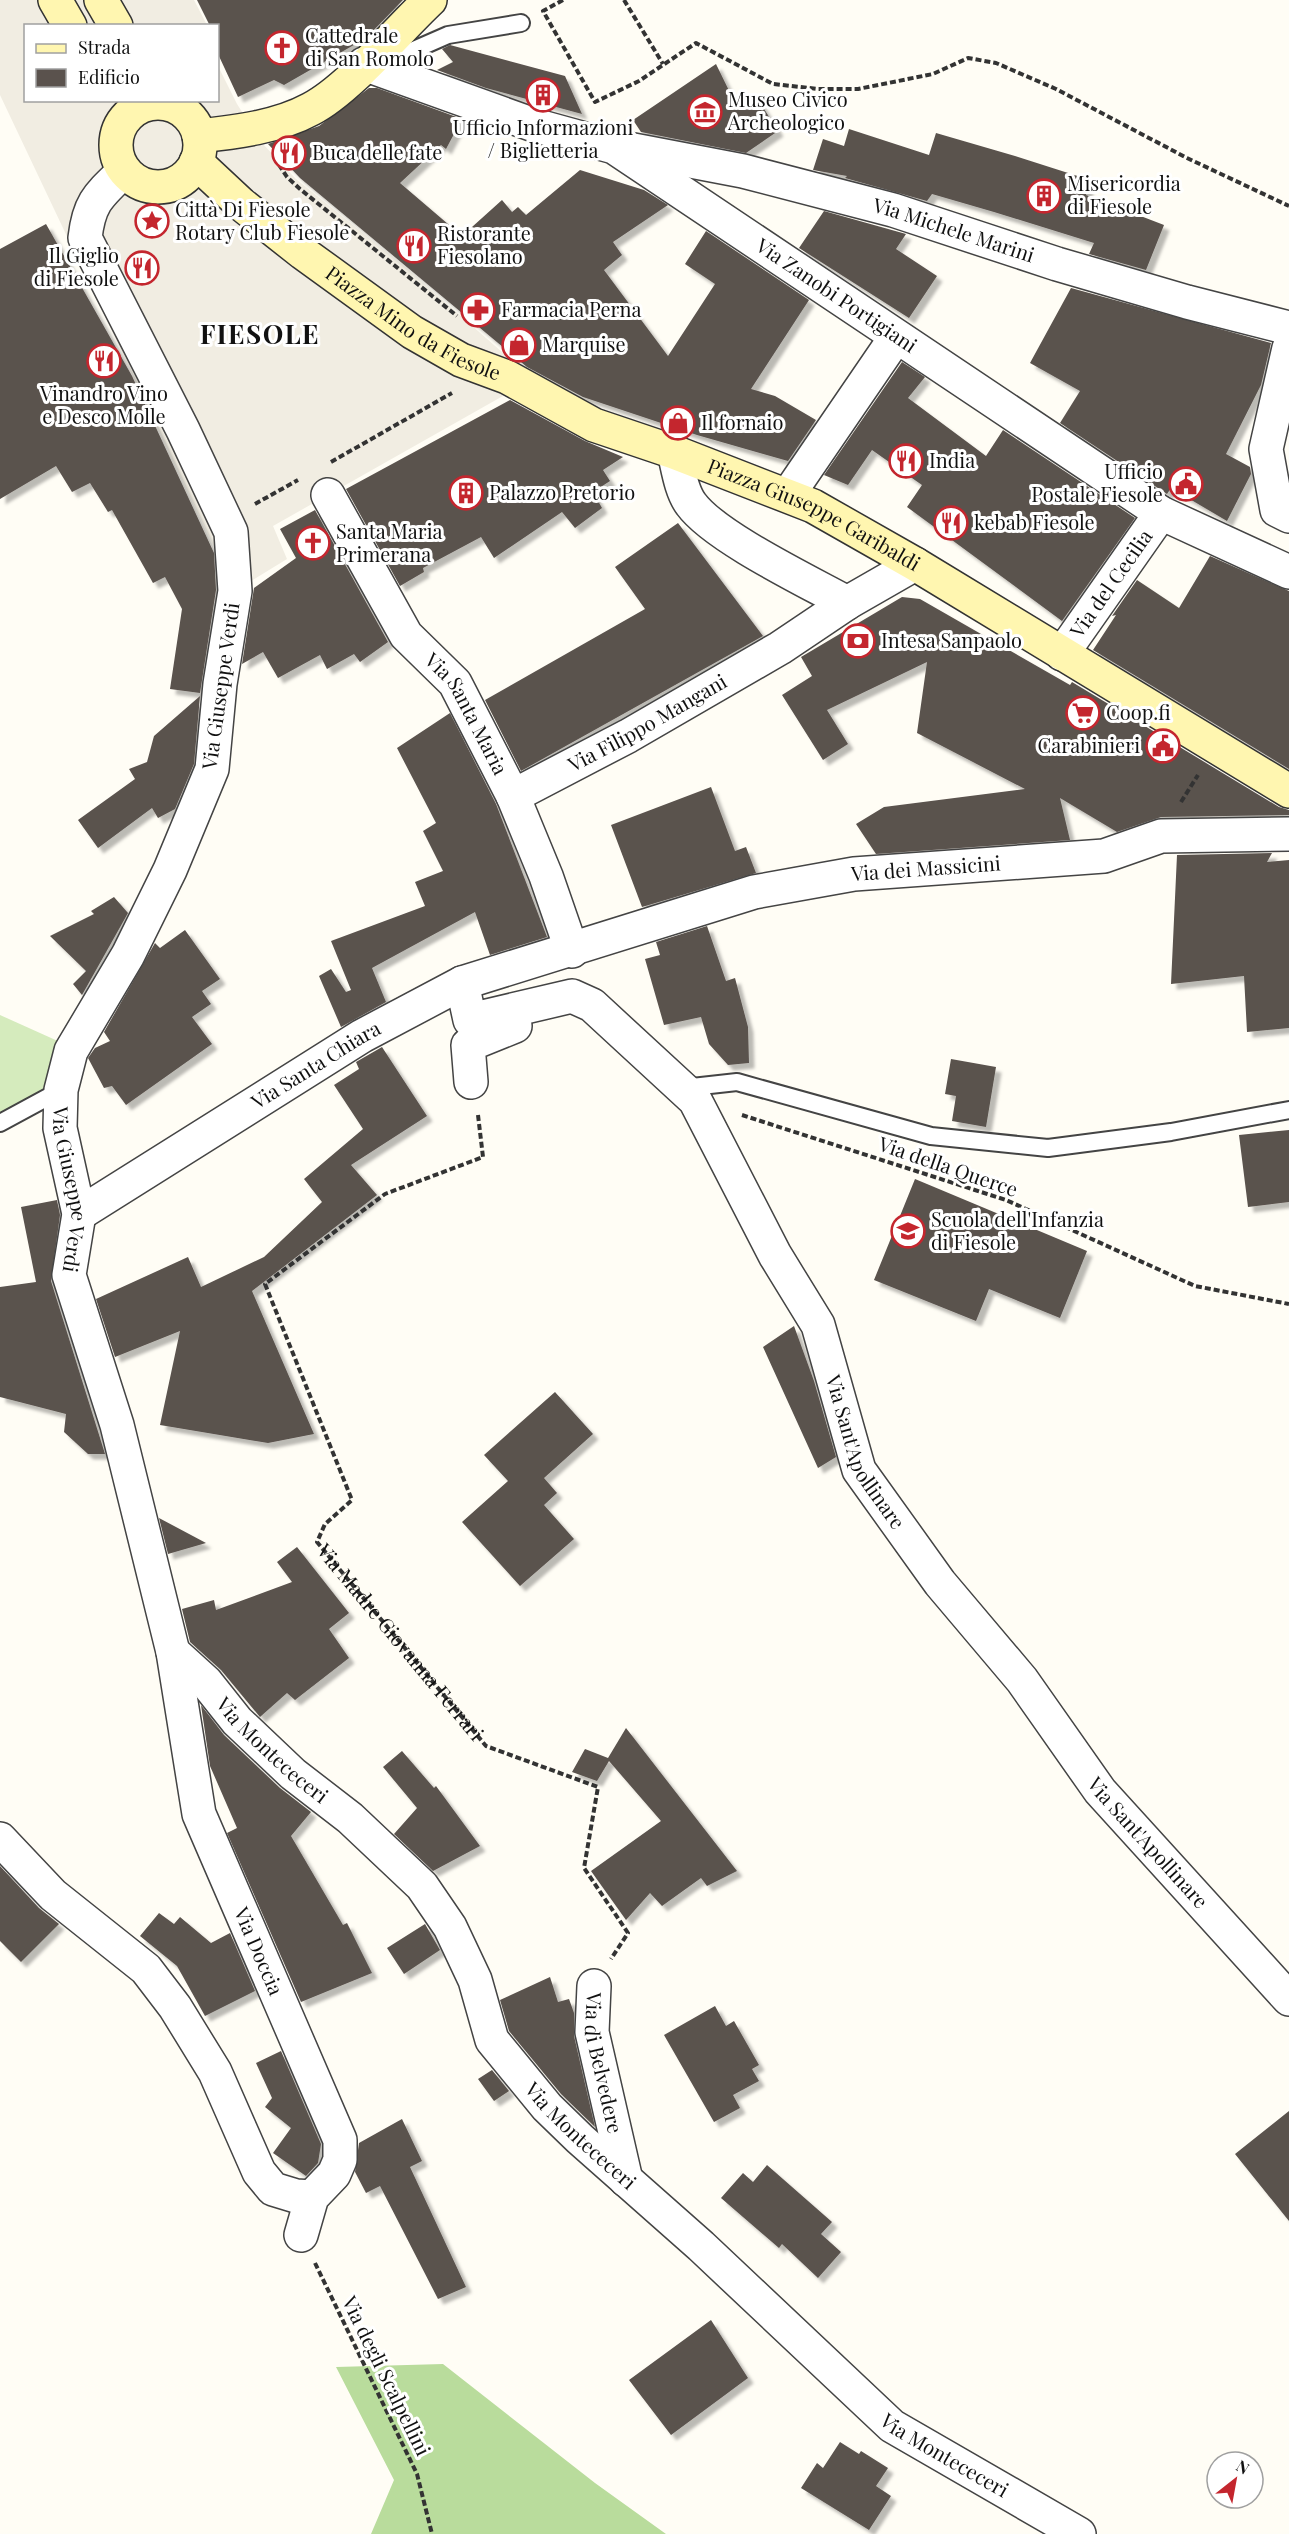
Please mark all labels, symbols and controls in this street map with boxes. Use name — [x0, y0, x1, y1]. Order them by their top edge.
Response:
place label: Cattedrale di San Romolo — [305, 21, 434, 71]
legend — [24, 24, 219, 102]
church icon: Cattedrale di San Romolo — [264, 30, 300, 66]
text: Strada — [78, 35, 131, 59]
text: Edificio — [78, 65, 140, 89]
building icon: Ufficio Informazioni / Biglietteria — [525, 77, 561, 113]
place label: Museo Civico Archeologico — [727, 85, 848, 135]
museum icon: Museo Civico Archeologico — [687, 94, 723, 130]
place label: Ufficio Informazioni / Biglietteria — [453, 113, 633, 163]
restaurant icon: Buca delle fate — [271, 135, 307, 171]
place label: Buca delle fate — [312, 138, 442, 165]
place label: Misericordia di Fiesole — [1067, 169, 1181, 219]
building icon: Misericordia di Fiesole — [1026, 178, 1062, 214]
street label: Via Michele Marini — [870, 190, 1038, 268]
place label: Città Di Fiesole Rotary Club Fiesole — [175, 195, 349, 245]
place icon: Città Di Fiesole Rotary Club Fiesole — [134, 203, 170, 239]
place label: Ristorante Fiesolano — [437, 219, 531, 269]
restaurant icon: Ristorante Fiesolano — [396, 228, 432, 264]
street label: Via Zanobi Portigiani — [751, 230, 923, 358]
place label: Il Giglio di Fiesole — [34, 241, 119, 291]
restaurant icon: Il Giglio di Fiesole — [124, 250, 160, 286]
street label: Piazza Mino da Fiesole — [321, 259, 505, 386]
pharmacy icon: Farmacia Perna — [460, 292, 496, 328]
place label: Farmacia Perna — [501, 295, 641, 322]
district label: FIESOLE — [200, 316, 320, 351]
shop icon: Marquise — [501, 327, 537, 363]
place label: Marquise — [542, 330, 626, 357]
restaurant icon: Vinandro Vino e Desco Molle — [86, 343, 122, 379]
place label: Vinandro Vino e Desco Molle — [39, 379, 168, 429]
shop icon: Il fornaio — [660, 405, 696, 441]
place label: Il fornaio — [701, 408, 783, 435]
restaurant icon: India — [888, 443, 924, 479]
place label: India — [929, 446, 975, 473]
street label: Piazza Giuseppe Garibaldi — [704, 451, 926, 576]
place label: Ufficio Postale Fiesole — [1031, 457, 1163, 507]
public building icon: Ufficio Postale Fiesole — [1168, 466, 1204, 502]
building icon: Palazzo Pretorio — [448, 475, 484, 511]
place label: Palazzo Pretorio — [489, 478, 635, 505]
restaurant icon: kebab Fiesole — [933, 505, 969, 541]
place label: kebab Fiesole — [974, 508, 1095, 535]
place label: Santa Maria Primerana — [336, 517, 443, 567]
street label: Via del Cecilia — [1062, 523, 1158, 643]
church icon: Santa Maria Primerana — [295, 525, 331, 561]
street label: Via Giuseppe Verdi — [194, 600, 245, 772]
bank icon: Intesa Sanpaolo — [840, 623, 876, 659]
place label: Intesa Sanpaolo — [881, 626, 1022, 653]
street label: Via Santa Maria — [419, 645, 515, 779]
street label: Via Filippo Mangani — [562, 667, 731, 777]
supermarket icon: Coop.fi — [1065, 695, 1101, 731]
place label: Coop.fi — [1106, 698, 1171, 725]
public building icon: Carabinieri — [1145, 728, 1181, 764]
place label: Carabinieri — [1038, 731, 1140, 758]
street label: Via dei Massicini — [849, 848, 1002, 886]
street label: Via Santa Chiara — [245, 1014, 385, 1115]
street label: Via Giuseppe Verdi — [48, 1105, 94, 1275]
street label: Via della Querce — [874, 1129, 1022, 1202]
place label: Scuola dell'Infanzia di Fiesole — [931, 1205, 1104, 1255]
school or university icon: Scuola dell'Infanzia di Fiesole — [890, 1213, 926, 1249]
street label: Via Sant'Apollinare — [821, 1371, 912, 1534]
street label: Via Madre Giovanna Ferrari — [311, 1537, 491, 1745]
street label: Via Montececeri — [210, 1690, 334, 1808]
street label: Via Sant'Apollinare — [1082, 1770, 1215, 1913]
street label: Via Doccia — [228, 1902, 291, 1999]
street label: Via di Belvedere — [580, 1991, 630, 2136]
street label: Via Montececeri — [519, 2075, 643, 2195]
street label: Via degli Scalpellini — [337, 2290, 438, 2460]
street label: Via Montececeri — [874, 2406, 1014, 2503]
north arrow — [1205, 2450, 1265, 2510]
text: N — [1233, 2455, 1254, 2479]

